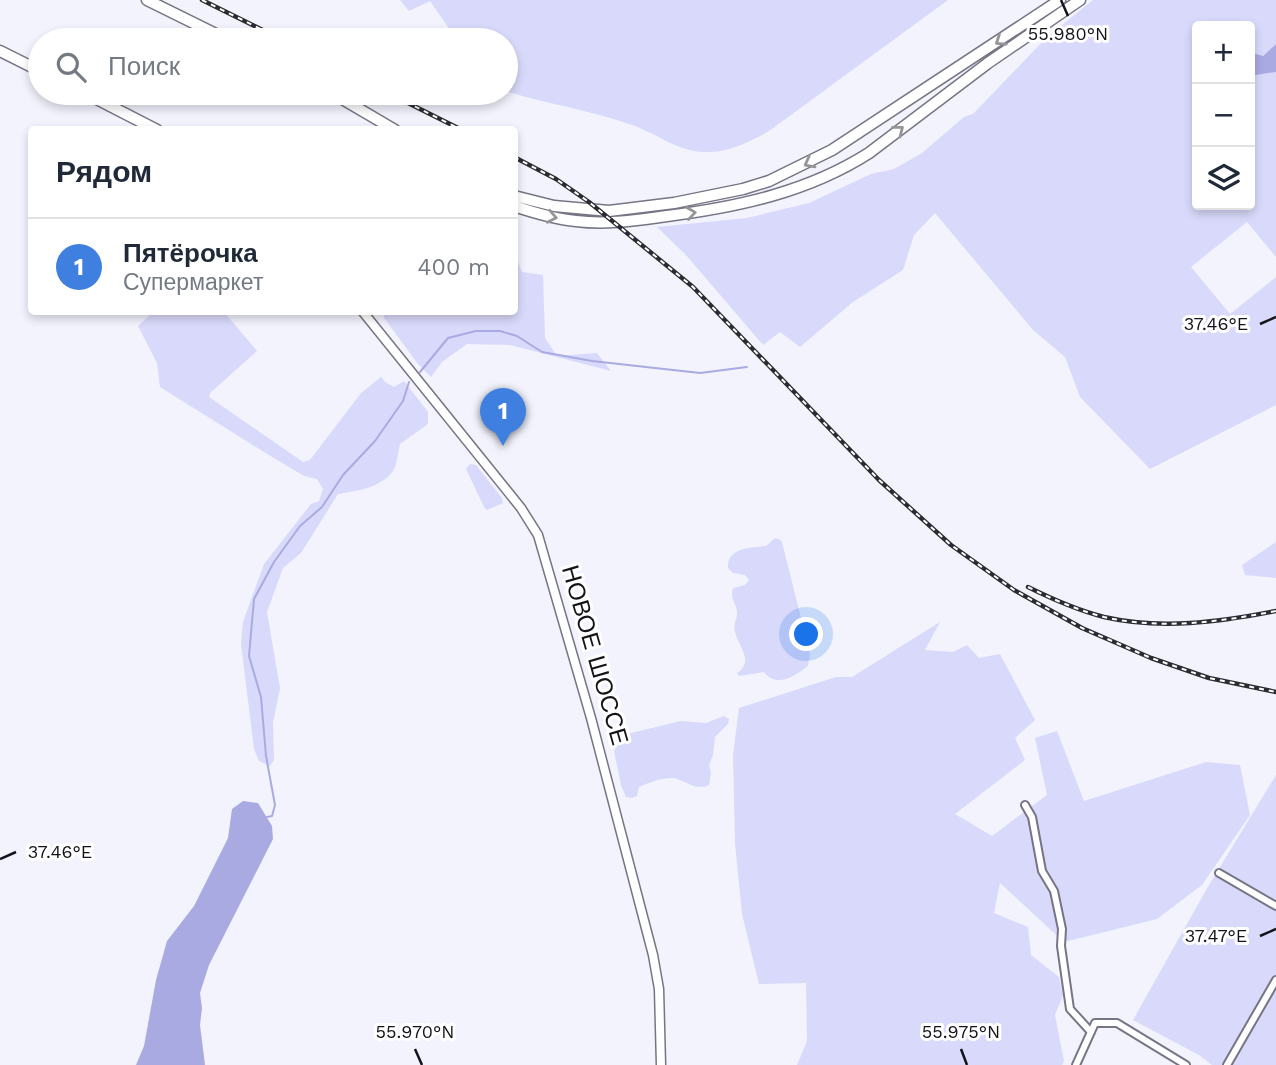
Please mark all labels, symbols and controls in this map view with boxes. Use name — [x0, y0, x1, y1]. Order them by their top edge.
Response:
map controls — [1192, 21, 1255, 210]
button: + — [1192, 21, 1255, 84]
text: 55.980°N — [1028, 23, 1108, 44]
search box — [28, 28, 518, 105]
one-way arrow — [995, 33, 1008, 46]
icon: search — [52, 48, 90, 86]
text: Поиск — [108, 51, 180, 81]
button: − — [1192, 84, 1255, 147]
one-way arrow — [891, 125, 903, 138]
button: layers — [1192, 147, 1255, 210]
text: Рядом — [56, 154, 152, 189]
one-way arrow — [803, 154, 816, 168]
one-way arrow — [685, 205, 696, 220]
one-way arrow — [546, 208, 558, 223]
text: Пятёрочка — [123, 238, 258, 268]
text: 1 — [74, 254, 84, 281]
text: 400 m — [418, 254, 490, 281]
text: Супермаркет — [123, 269, 263, 296]
text: 37.46°E — [1184, 313, 1248, 334]
pin: 1 — [480, 388, 526, 446]
street label: НОВОЕ ШОССЕ — [556, 562, 634, 748]
your location — [789, 617, 823, 651]
text: 37.46°E — [28, 841, 92, 862]
text: 37.47°E — [1185, 925, 1247, 946]
text: 55.970°N — [376, 1021, 454, 1042]
text: 55.975°N — [922, 1021, 1000, 1042]

